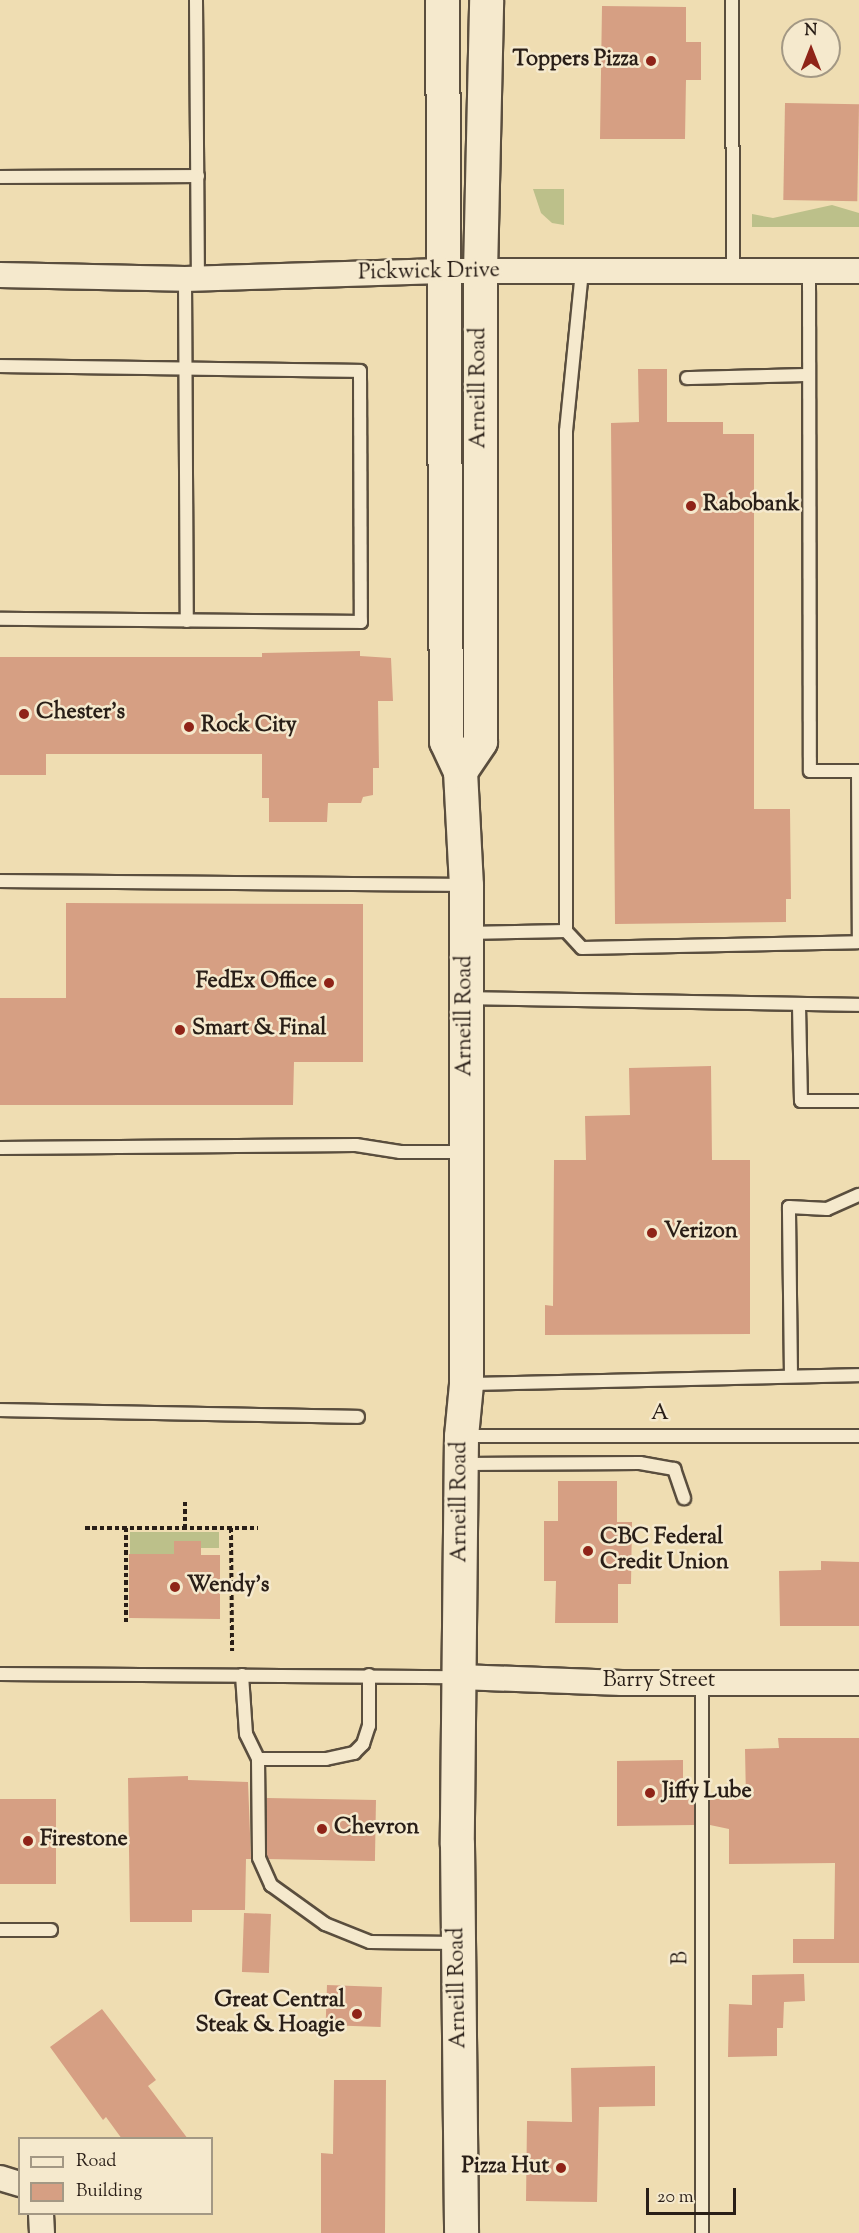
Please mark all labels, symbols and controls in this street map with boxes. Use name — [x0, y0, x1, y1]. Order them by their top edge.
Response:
north arrow — [781, 18, 841, 78]
text: N — [805, 20, 817, 43]
place label: Toppers Pizza — [513, 48, 639, 74]
marker: Toppers Pizza — [644, 54, 658, 68]
street label: Pickwick Drive — [358, 259, 500, 287]
street label: Arneill Road — [467, 327, 493, 449]
place label: Rabobank — [703, 493, 800, 519]
marker: Rabobank — [684, 499, 698, 513]
place label: Chester's — [36, 701, 125, 727]
marker: Chester's — [17, 707, 31, 721]
place label: Rock City — [201, 714, 297, 740]
marker: Rock City — [182, 720, 196, 734]
street label: Arneill Road — [453, 955, 479, 1077]
place label: FedEx Office — [196, 970, 317, 996]
marker: FedEx Office — [322, 976, 336, 990]
place label: Smart & Final — [192, 1017, 327, 1043]
marker: Smart & Final — [173, 1023, 187, 1037]
place label: Verizon — [664, 1220, 738, 1246]
marker: Verizon — [645, 1226, 659, 1240]
street label: A — [651, 1402, 669, 1428]
street label: Arneill Road — [448, 1441, 474, 1563]
place label: CBC Federal Credit Union — [600, 1525, 729, 1576]
marker: CBC Federal Credit Union — [581, 1544, 595, 1558]
place label: Wendy's — [187, 1574, 269, 1600]
marker: Wendy's — [168, 1580, 182, 1594]
street label: Barry Street — [603, 1669, 715, 1695]
place label: Jiffy Lube — [662, 1780, 752, 1806]
marker: Jiffy Lube — [643, 1786, 657, 1800]
place label: Chevron — [334, 1816, 419, 1842]
marker: Chevron — [315, 1822, 329, 1836]
place label: Firestone — [40, 1828, 128, 1854]
marker: Firestone — [21, 1834, 35, 1848]
street label: Arneill Road — [445, 1927, 473, 2049]
street label: B — [669, 1951, 695, 1965]
place label: Great Central Steak & Hoagie — [195, 1988, 345, 2040]
marker: Great Central Steak & Hoagie — [350, 2007, 364, 2021]
legend — [18, 2137, 213, 2215]
text: Road — [76, 2149, 116, 2175]
place label: Pizza Hut — [462, 2155, 549, 2181]
marker: Pizza Hut — [554, 2161, 568, 2175]
scale bar — [649, 2176, 739, 2214]
text: Building — [76, 2179, 142, 2205]
text: 20 m — [657, 2185, 694, 2211]

